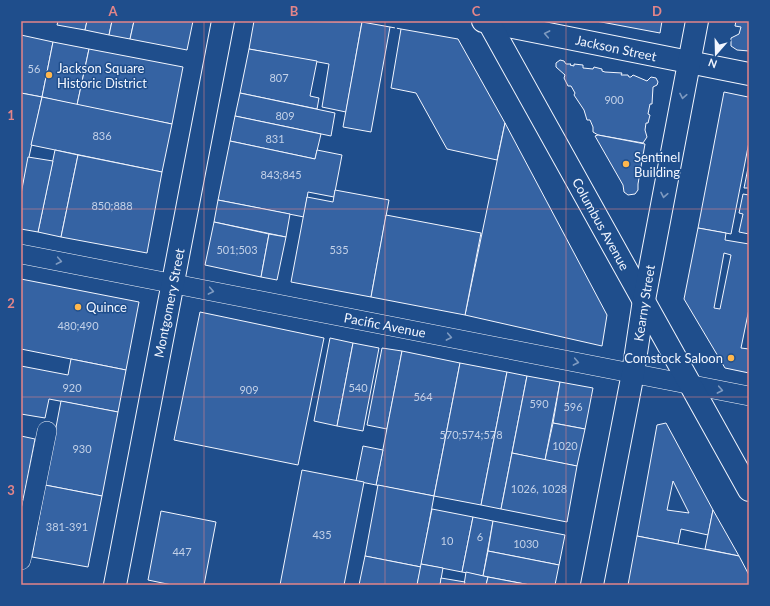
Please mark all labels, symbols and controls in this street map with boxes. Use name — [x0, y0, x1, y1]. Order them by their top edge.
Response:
text: A — [107, 3, 118, 19]
text: B — [290, 3, 299, 19]
text: C — [472, 3, 481, 19]
text: D — [652, 3, 662, 19]
one-way arrow — [544, 30, 550, 38]
street label: Jackson Street — [574, 32, 658, 64]
north arrow — [696, 34, 736, 74]
text: N — [706, 56, 719, 71]
place label: Jackson Square Historic District — [57, 60, 147, 91]
house number: 56 — [28, 62, 40, 75]
marker: Jackson Square Historic District — [44, 70, 54, 80]
house number: 807 — [269, 71, 289, 84]
house number: 900 — [604, 93, 624, 106]
one-way arrow — [679, 93, 688, 99]
text: 1 — [7, 107, 15, 123]
house number: 809 — [275, 109, 295, 122]
house number: 836 — [92, 129, 112, 142]
house number: 831 — [265, 132, 285, 145]
place label: Sentinel Building — [634, 149, 680, 180]
marker: Sentinel Building — [621, 159, 631, 169]
house number: 843;845 — [260, 168, 302, 181]
street label: Columbus Avenue — [569, 175, 633, 273]
one-way arrow — [660, 192, 669, 198]
house number: 850;888 — [91, 199, 133, 212]
house number: 501;503 — [216, 243, 258, 256]
house number: 535 — [329, 243, 349, 256]
street label: Montgomery Street — [151, 247, 188, 359]
one-way arrow — [56, 257, 62, 265]
street label: Kearny Street — [630, 263, 658, 342]
one-way arrow — [208, 286, 214, 295]
text: 2 — [7, 295, 15, 311]
place label: Quince — [86, 299, 127, 315]
marker: Quince — [73, 302, 83, 312]
street label: Pacific Avenue — [343, 309, 427, 341]
house number: 480;490 — [57, 319, 99, 332]
one-way arrow — [446, 332, 452, 341]
place label: Comstock Saloon — [624, 350, 723, 366]
marker: Comstock Saloon — [726, 353, 736, 363]
one-way arrow — [573, 357, 580, 365]
house number: 920 — [62, 381, 82, 394]
house number: 540 — [348, 381, 368, 394]
house number: 909 — [239, 383, 259, 396]
one-way arrow — [717, 385, 723, 394]
house number: 564 — [413, 390, 433, 403]
house number: 590 — [529, 397, 549, 410]
house number: 596 — [563, 400, 583, 413]
house number: 570;574;578 — [439, 428, 503, 441]
house number: 1020 — [552, 439, 578, 452]
house number: 930 — [72, 442, 92, 455]
text: 3 — [7, 482, 15, 498]
house number: 1026, 1028 — [511, 482, 567, 495]
house number: 381-391 — [46, 520, 88, 533]
house number: 435 — [312, 528, 332, 541]
house number: 6 — [477, 530, 483, 543]
house number: 10 — [441, 534, 454, 547]
house number: 1030 — [513, 537, 539, 550]
house number: 447 — [172, 545, 192, 558]

